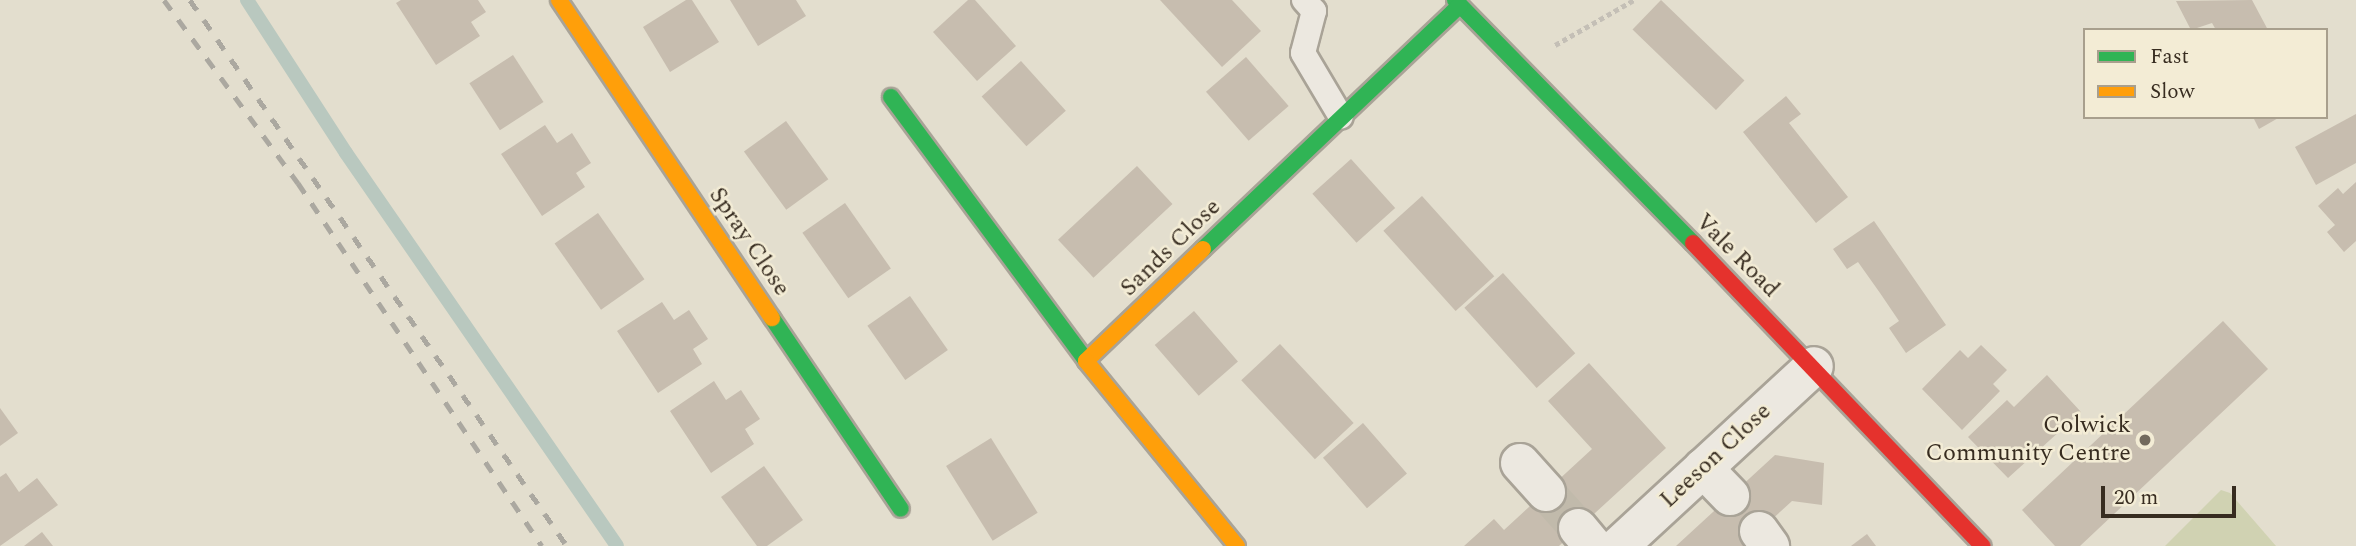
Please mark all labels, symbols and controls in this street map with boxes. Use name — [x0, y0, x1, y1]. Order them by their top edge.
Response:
legend — [2083, 28, 2328, 119]
text: Fast — [2150, 41, 2189, 73]
text: Slow — [2150, 76, 2194, 108]
street label: Spray Close — [702, 182, 796, 302]
street label: Sands Close — [1115, 193, 1227, 303]
street label: Vale Road — [1689, 208, 1785, 304]
street label: Leeson Close — [1655, 397, 1777, 515]
place label: Colwick Community Centre — [1926, 412, 2131, 468]
marker: Colwick Community Centre — [2137, 432, 2153, 448]
scale bar — [2104, 472, 2239, 516]
text: 20 m — [2114, 482, 2158, 514]

